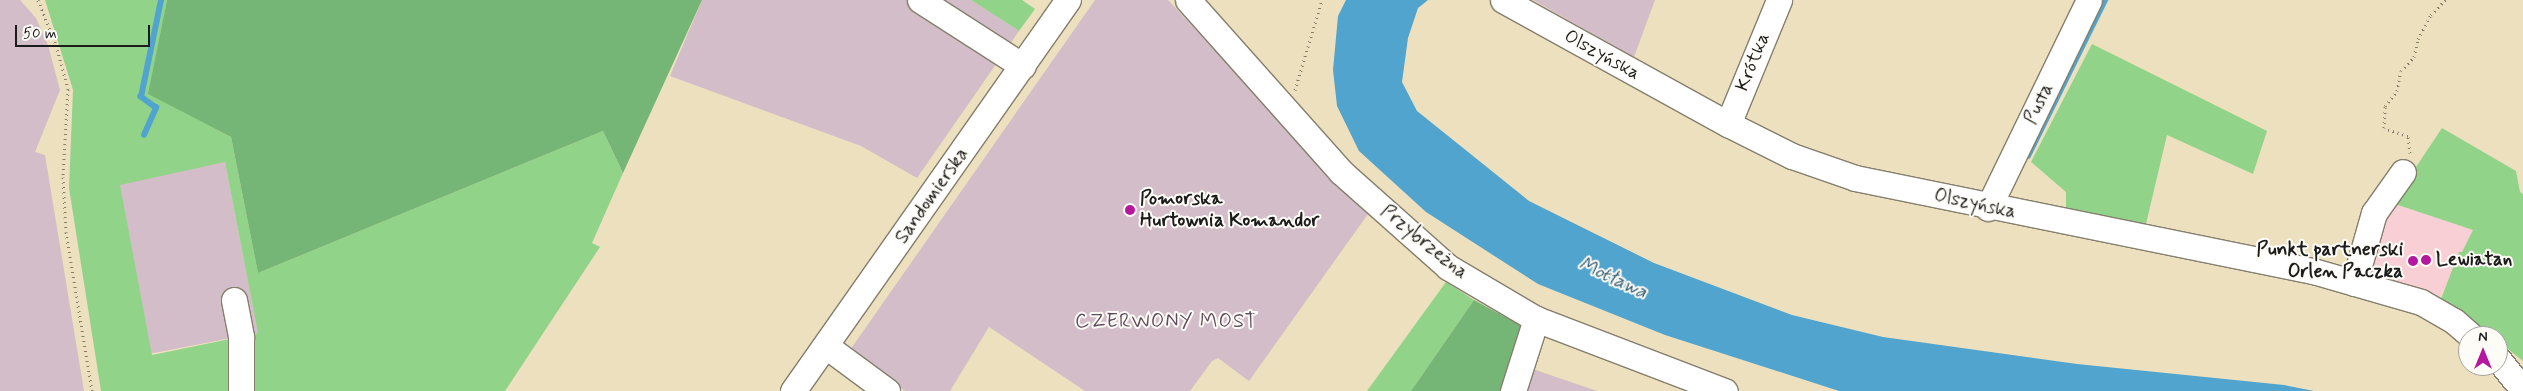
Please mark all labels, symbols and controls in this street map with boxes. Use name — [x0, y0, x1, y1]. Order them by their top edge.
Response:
scale bar — [18, 15, 152, 47]
text: 50 m — [23, 24, 57, 44]
street label: Olszyńska — [1560, 25, 1644, 85]
street label: Krótka — [1731, 29, 1775, 95]
street label: Pusta — [2019, 80, 2059, 128]
street label: Sandomierska — [891, 144, 973, 248]
street label: Olszyńska — [1932, 184, 2018, 224]
place label: Pomorska Hurtownia Komandor — [1140, 188, 1317, 232]
street label: Przybrzeżna — [1376, 200, 1472, 284]
marker: Pomorska Hurtownia Komandor — [1124, 204, 1136, 216]
place label: Punkt partnerski Orlen Paczka — [2265, 239, 2403, 283]
place label: Lewiatan — [2436, 249, 2512, 271]
water label: Motława — [1575, 252, 1651, 304]
marker: Lewiatan — [2420, 254, 2432, 266]
marker: Punkt partnerski Orlen Paczka — [2407, 255, 2419, 267]
district label: CZERWONY MOST — [1074, 309, 1258, 333]
north arrow — [2458, 326, 2508, 376]
text: N — [2478, 328, 2488, 346]

